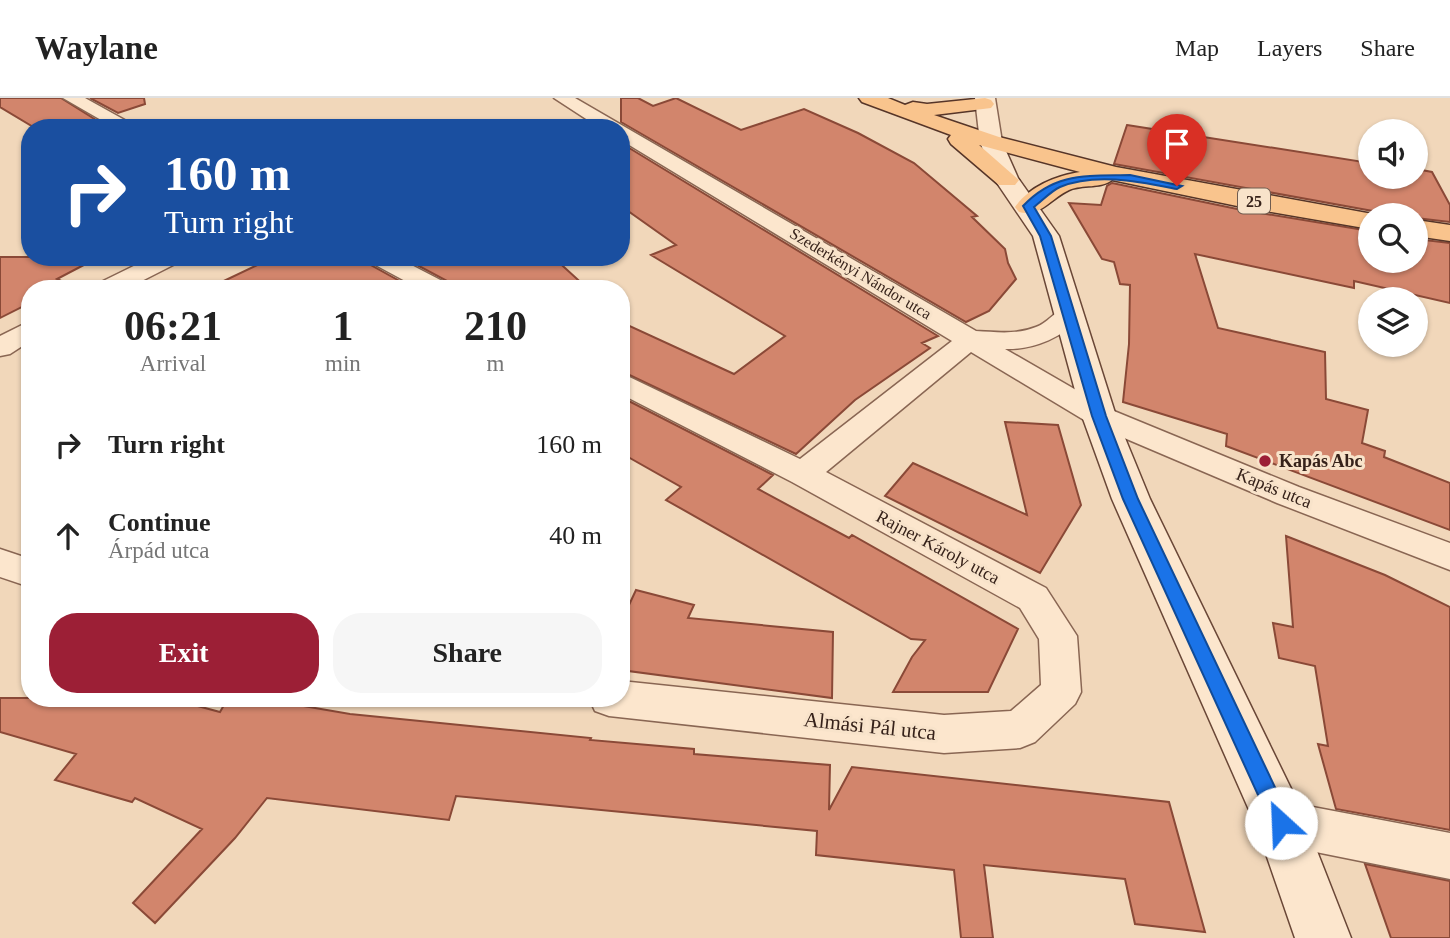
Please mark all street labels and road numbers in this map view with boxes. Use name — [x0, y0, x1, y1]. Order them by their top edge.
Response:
road number: 25 — [1238, 188, 1270, 214]
street label: Szederkényi Nándor utca — [787, 224, 934, 323]
street label: Kapás utca — [1233, 464, 1315, 512]
street label: Rajner Károly utca — [873, 506, 1003, 588]
street label: Almási Pál utca — [803, 707, 938, 745]

